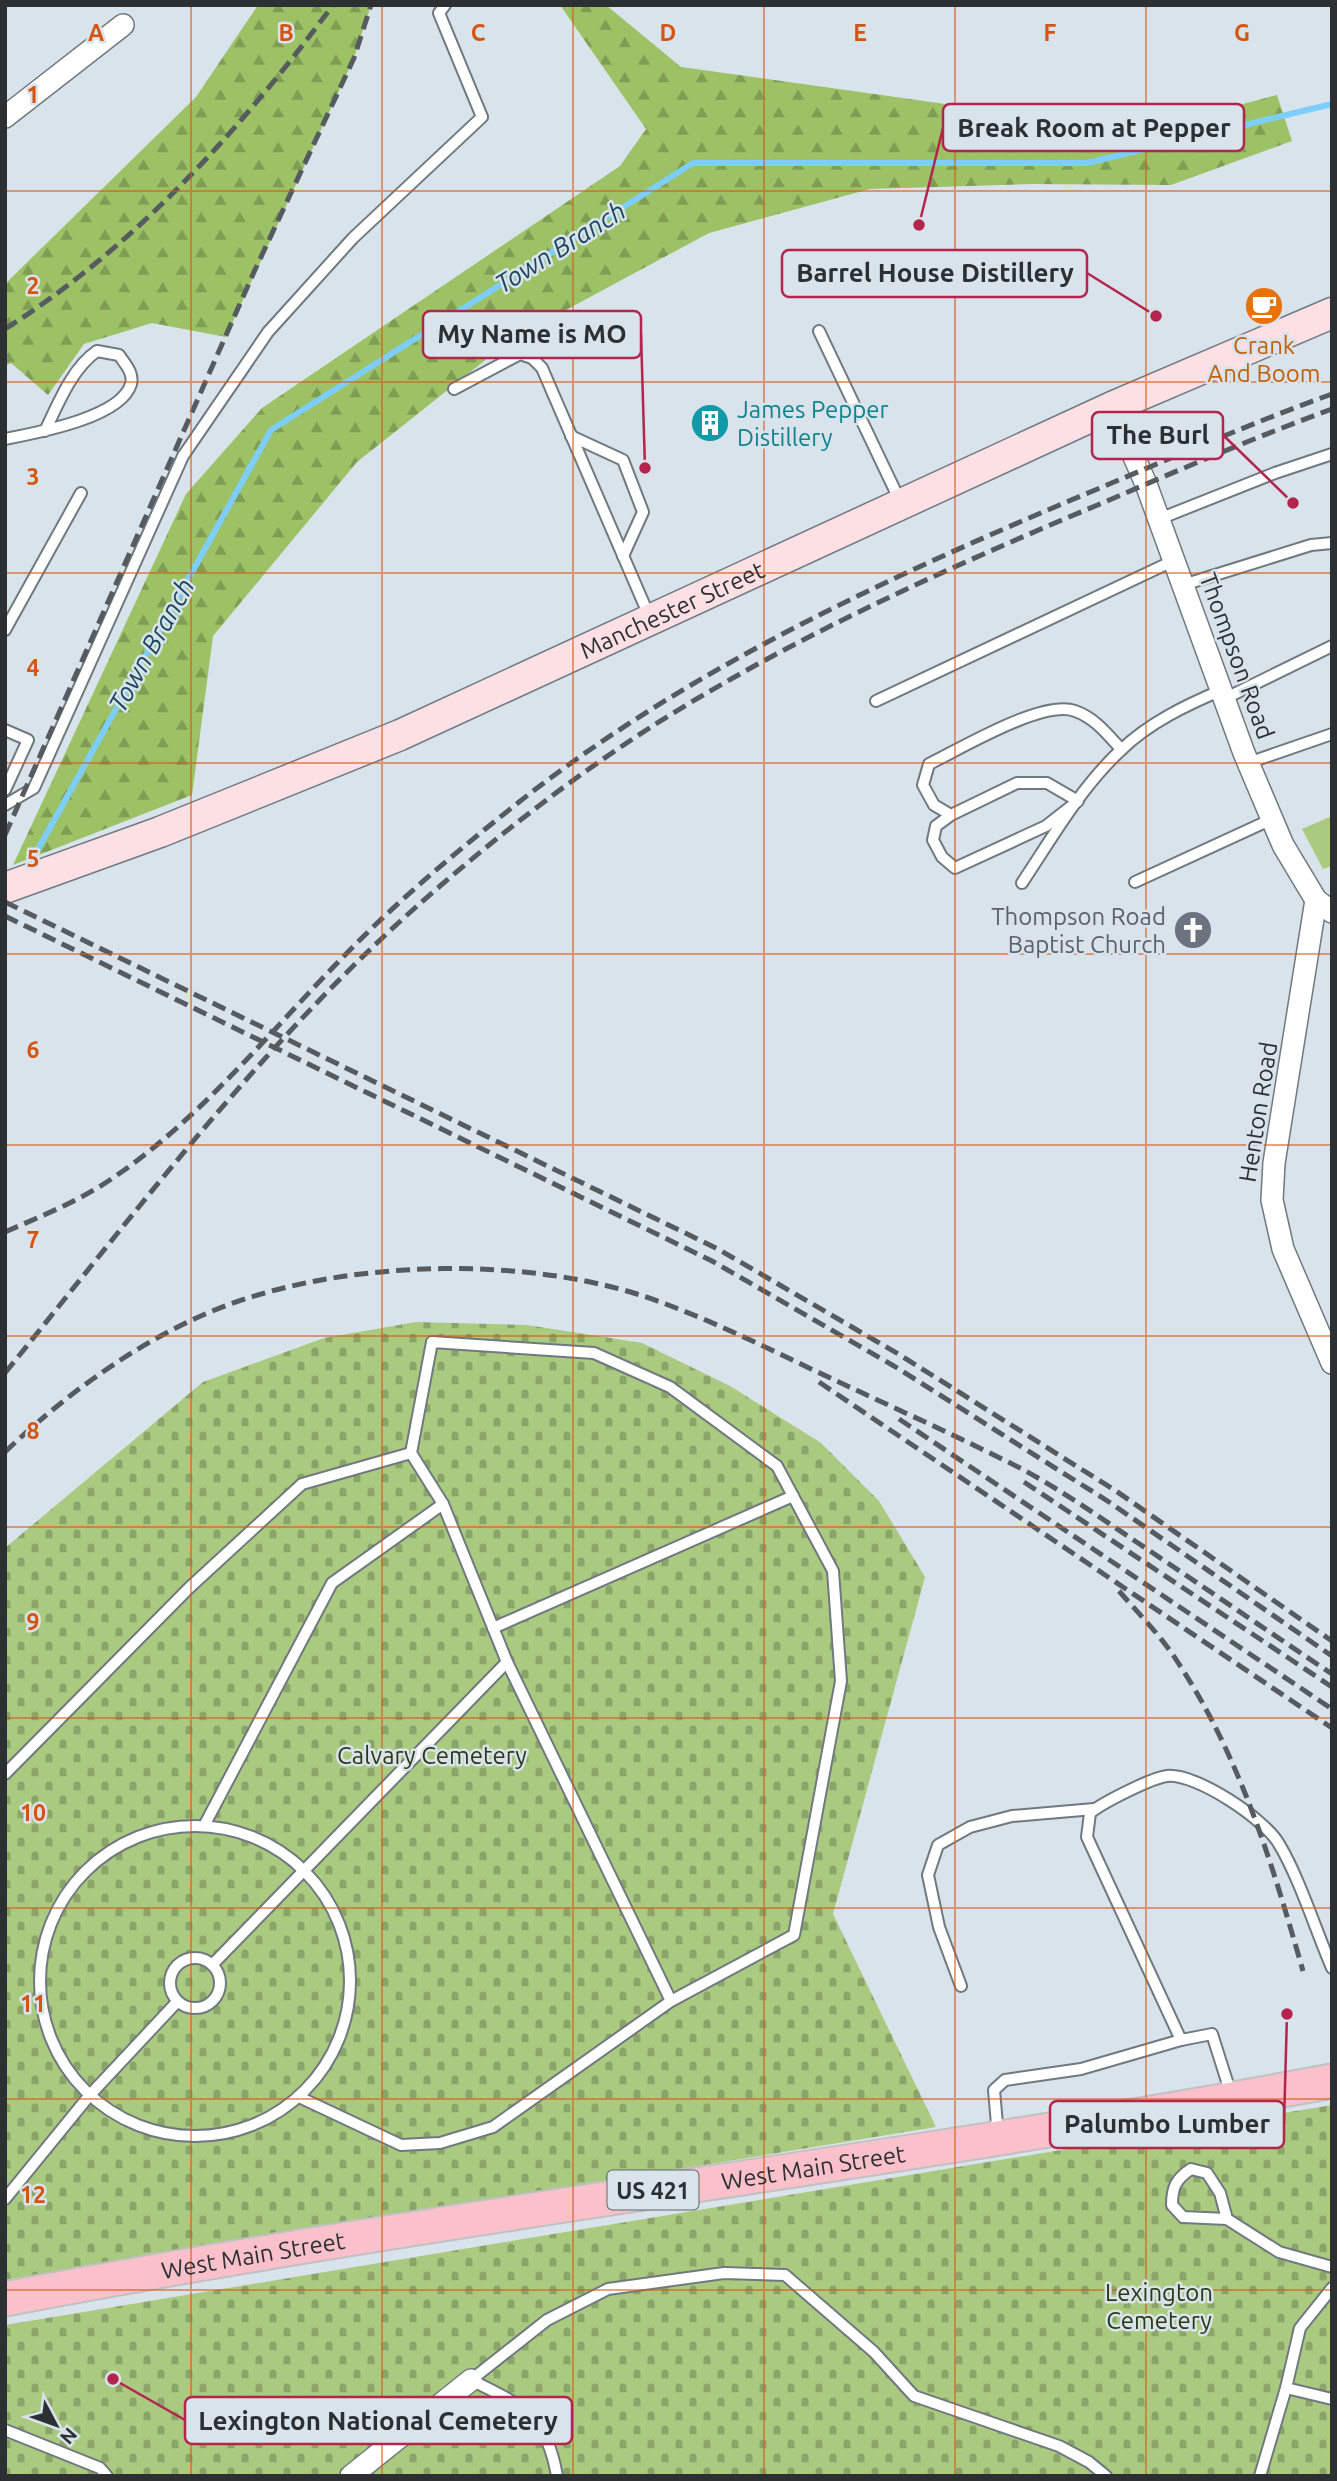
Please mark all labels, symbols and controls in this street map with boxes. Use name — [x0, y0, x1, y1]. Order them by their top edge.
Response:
text: A — [88, 20, 104, 45]
text: B — [278, 20, 294, 45]
text: C — [471, 20, 486, 45]
text: D — [660, 20, 676, 45]
text: E — [853, 20, 867, 45]
text: F — [1044, 20, 1057, 45]
text: G — [1234, 20, 1250, 45]
text: 1 — [27, 82, 39, 107]
callout: Break Room at Pepper — [943, 104, 1244, 151]
text: Break Room at Pepper — [957, 113, 1231, 142]
water label: Town Branch — [490, 195, 630, 299]
callout: Barrel House Distillery — [782, 250, 1087, 297]
text: Barrel House Distillery — [796, 258, 1074, 287]
text: 2 — [27, 273, 39, 298]
cafe icon: Crank And Boom — [1243, 285, 1285, 327]
callout: My Name is MO — [423, 311, 641, 358]
text: My Name is MO — [437, 319, 627, 348]
place label: Crank And Boom — [1208, 332, 1320, 387]
place label: James Pepper Distillery — [737, 396, 889, 451]
building icon: James Pepper Distillery — [689, 402, 731, 444]
callout: The Burl — [1092, 412, 1223, 459]
text: The Burl — [1107, 420, 1210, 449]
text: 3 — [27, 464, 39, 489]
street label: Manchester Street — [576, 555, 769, 664]
street label: Thompson Road — [1194, 569, 1280, 743]
water label: Town Branch — [102, 573, 200, 717]
text: 4 — [27, 655, 40, 680]
text: 5 — [27, 846, 39, 871]
place label: Thompson Road Baptist Church — [991, 903, 1166, 958]
church icon: Thompson Road Baptist Church — [1172, 909, 1214, 951]
text: 6 — [27, 1037, 40, 1062]
street label: Henton Road — [1234, 1040, 1282, 1184]
text: 7 — [27, 1227, 39, 1252]
text: 8 — [27, 1418, 39, 1443]
text: 9 — [27, 1609, 39, 1634]
park label: Calvary Cemetery — [337, 1742, 527, 1769]
text: 10 — [20, 1800, 46, 1825]
text: 11 — [20, 1991, 46, 2016]
callout: Palumbo Lumber — [1050, 2101, 1284, 2148]
text: Palumbo Lumber — [1064, 2109, 1270, 2138]
street label: West Main Street — [719, 2140, 908, 2195]
road number: US 421 — [608, 2170, 698, 2210]
text: 12 — [20, 2182, 46, 2207]
street label: West Main Street — [159, 2226, 347, 2284]
park label: Lexington Cemetery — [1105, 2279, 1213, 2334]
north arrow — [21, 2390, 91, 2460]
callout: Lexington National Cemetery — [185, 2397, 572, 2444]
text: Lexington National Cemetery — [198, 2406, 558, 2435]
text: N — [56, 2424, 82, 2449]

